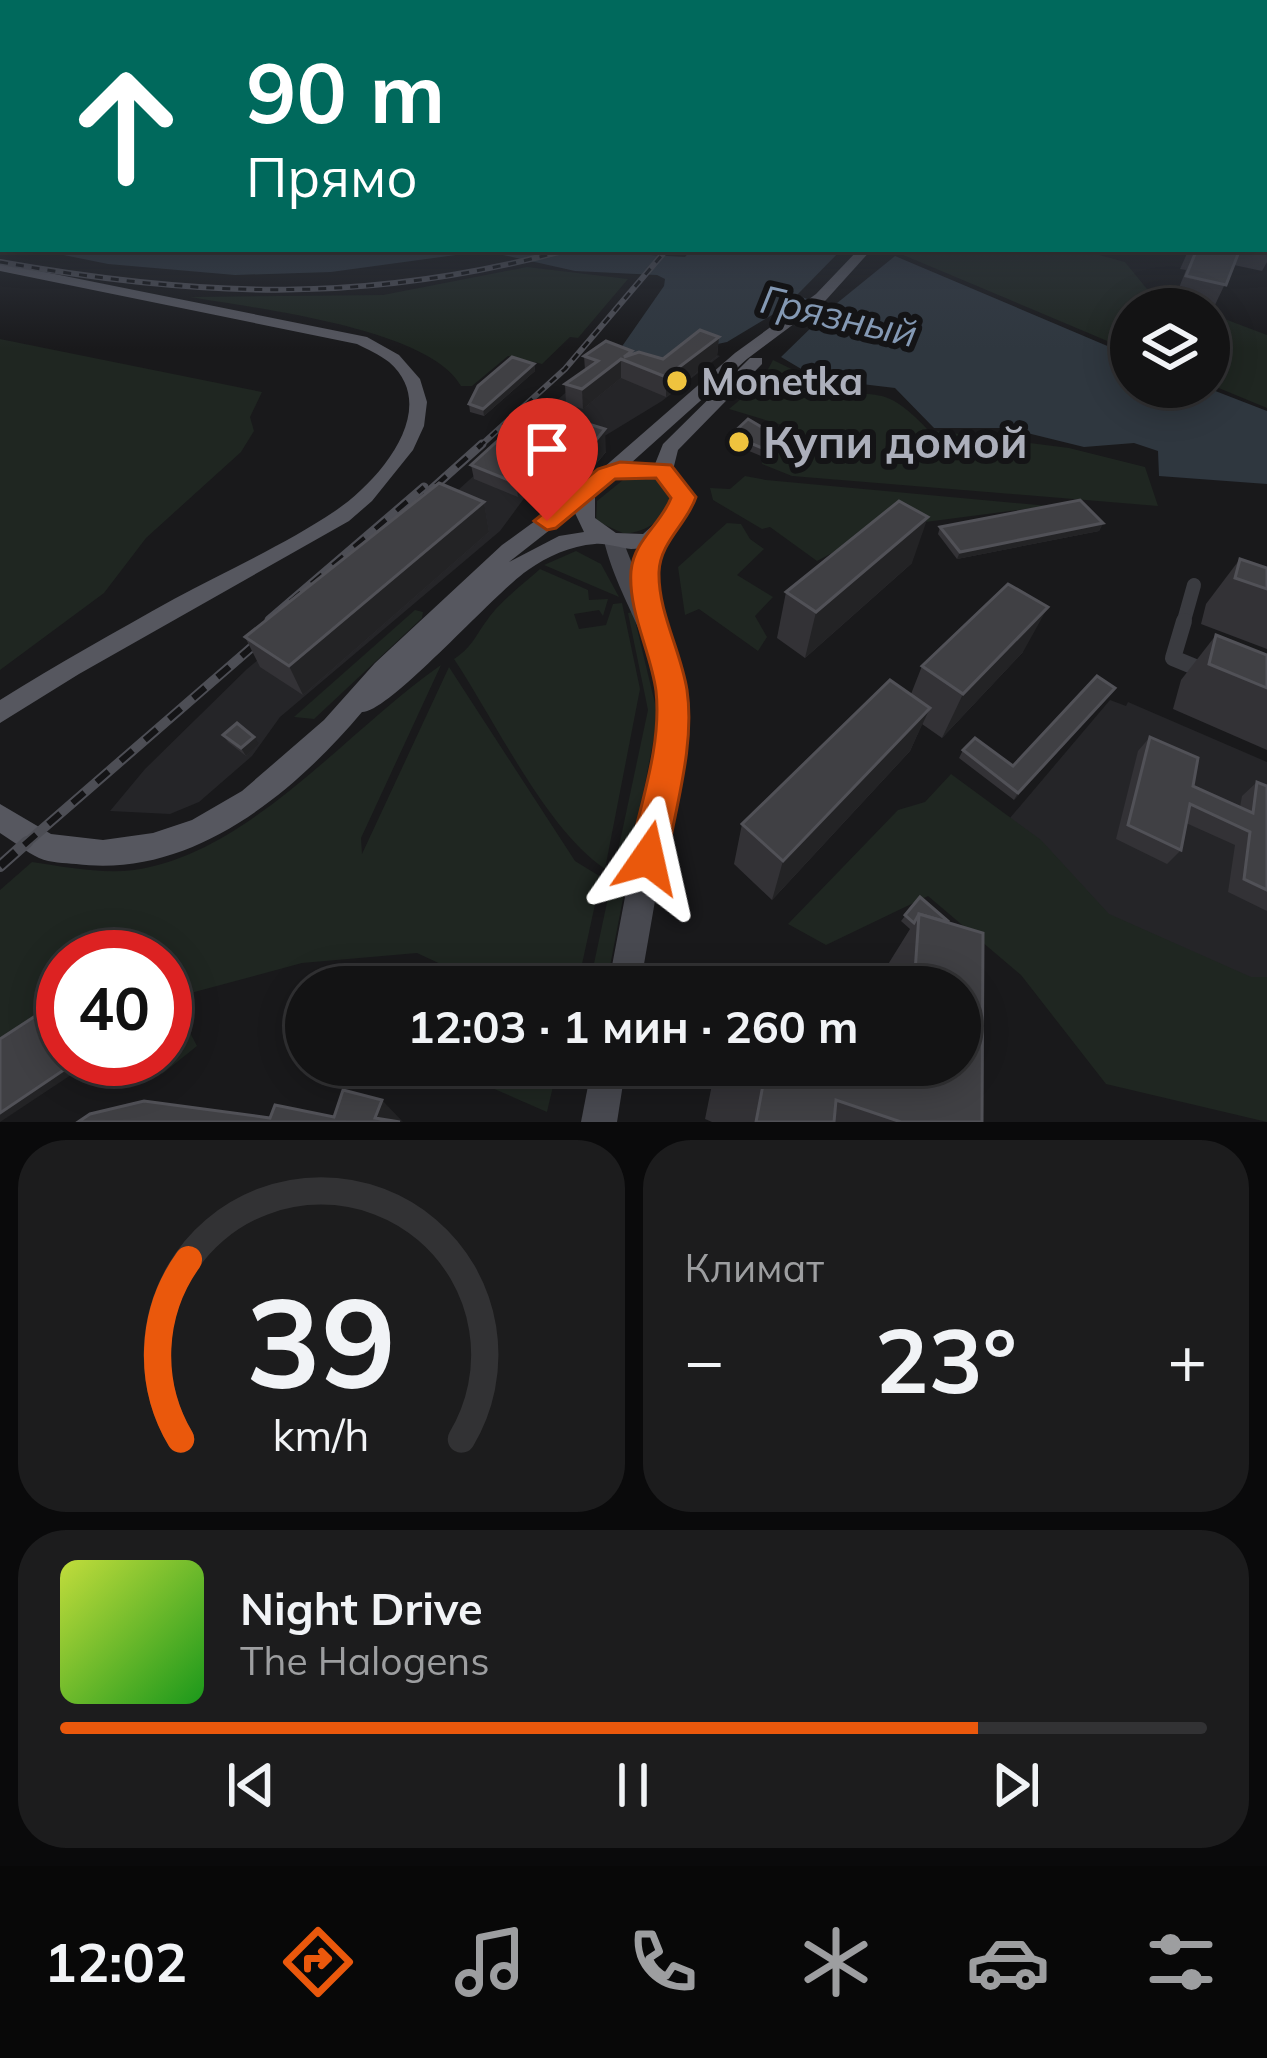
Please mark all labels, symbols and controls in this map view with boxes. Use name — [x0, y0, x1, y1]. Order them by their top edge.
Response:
text: 90 m — [246, 39, 445, 144]
icon: ahead — [48, 48, 204, 204]
text: Прямо — [246, 143, 418, 211]
water label: Грязный — [756, 274, 922, 357]
map controls — [1110, 288, 1230, 408]
button: layers — [1110, 288, 1230, 408]
place label: Monetka — [701, 356, 863, 405]
marker: Monetka — [664, 368, 690, 394]
pin — [496, 398, 598, 521]
place label: Купи домой — [763, 413, 1028, 469]
icon: arrive — [514, 416, 580, 482]
marker: Купи домой — [726, 429, 752, 455]
position arrow — [585, 795, 711, 921]
speed limit sign: 40 — [36, 930, 192, 1086]
text: 12:03 · 1 мин · 260 m — [407, 998, 859, 1054]
text: Климат — [685, 1243, 824, 1292]
text: 39 — [246, 1263, 396, 1419]
text: 23° — [875, 1303, 1017, 1416]
text: − — [685, 1318, 724, 1401]
text: + — [1167, 1318, 1207, 1401]
text: km/h — [273, 1408, 370, 1462]
text: Night Drive — [240, 1580, 483, 1636]
text: The Halogens — [240, 1636, 490, 1685]
icon: previous — [218, 1752, 284, 1818]
icon: pause — [600, 1752, 666, 1818]
icon: next — [983, 1752, 1049, 1818]
icon: directions — [276, 1920, 360, 2004]
icon: music — [448, 1920, 532, 2004]
icon: phone — [621, 1920, 705, 2004]
icon: climate — [794, 1920, 878, 2004]
icon: car — [966, 1920, 1050, 2004]
icon: filters — [1139, 1920, 1223, 2004]
text: 12:02 — [44, 1928, 187, 1996]

